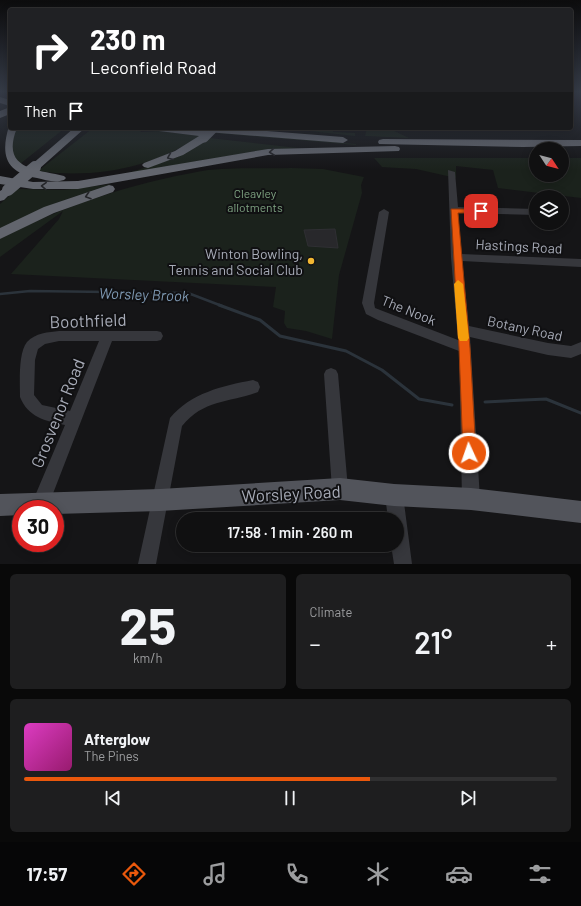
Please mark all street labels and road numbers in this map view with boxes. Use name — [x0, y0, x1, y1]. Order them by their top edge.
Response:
street label: Hastings Road — [475, 235, 563, 257]
street label: The Nook — [379, 291, 439, 329]
street label: Boothfield — [49, 309, 127, 331]
street label: Botany Road — [486, 312, 564, 344]
street label: Grosvenor Road — [26, 356, 88, 470]
street label: Worsley Road — [241, 480, 341, 506]

